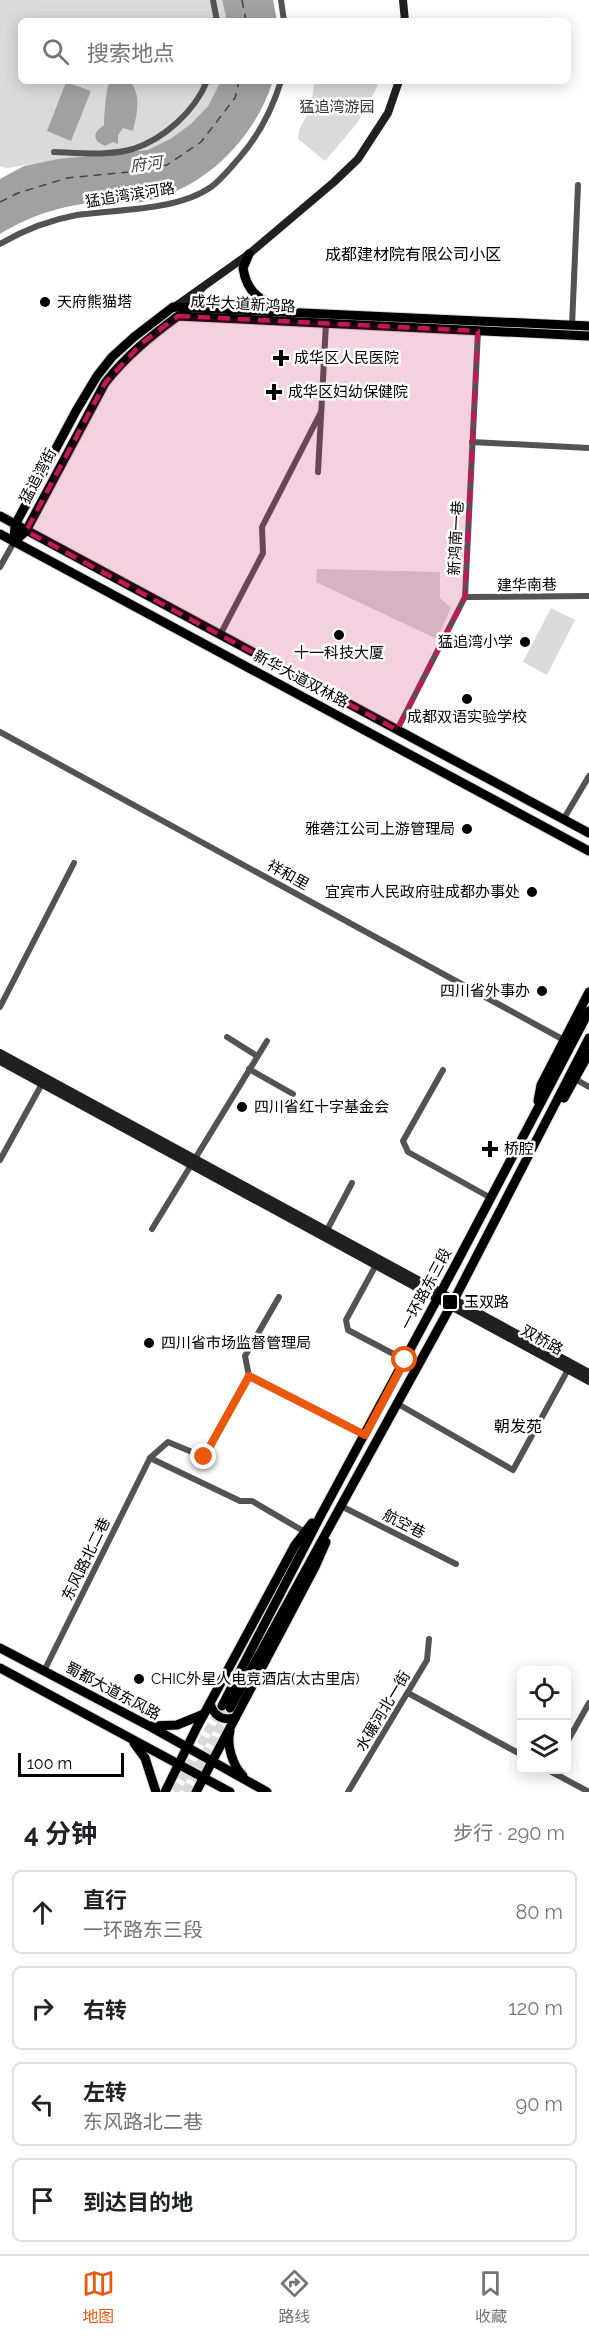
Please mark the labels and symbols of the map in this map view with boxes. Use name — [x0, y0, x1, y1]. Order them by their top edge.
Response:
park label: 猛追湾游园 — [299, 98, 375, 116]
water label: 府河 — [129, 152, 166, 175]
street label: 猛追湾滨河路 — [84, 179, 176, 211]
district label: 成都建材院有限公司小区 — [325, 245, 501, 264]
street label: 成华大道新鸿路 — [190, 292, 296, 316]
place label: 天府熊猫塔 — [57, 293, 132, 311]
marker: 天府熊猫塔 — [38, 295, 52, 309]
marker: 成华区人民医院 — [272, 349, 290, 367]
place label: 成华区人民医院 — [294, 349, 399, 367]
marker: 成华区妇幼保健院 — [265, 383, 283, 401]
place label: 成华区妇幼保健院 — [288, 383, 408, 401]
street label: 猛追湾街 — [16, 445, 60, 507]
street label: 新鸿南一巷 — [445, 500, 467, 576]
street label: 建华南巷 — [497, 575, 557, 595]
marker: 十一科技大厦 — [332, 628, 346, 642]
place label: 猛追湾小学 — [438, 633, 513, 651]
marker: 猛追湾小学 — [518, 635, 532, 649]
place label: 十一科技大厦 — [294, 644, 384, 662]
street label: 新华大道双林路 — [250, 646, 352, 712]
marker: 成都双语实验学校 — [460, 692, 474, 706]
place label: 成都双语实验学校 — [407, 708, 527, 726]
place label: 雅砻江公司上游管理局 — [305, 820, 455, 838]
marker: 雅砻江公司上游管理局 — [460, 822, 474, 836]
street label: 祥和里 — [264, 856, 312, 894]
place label: 宜宾市人民政府驻成都办事处 — [325, 883, 520, 901]
marker: 宜宾市人民政府驻成都办事处 — [525, 885, 539, 899]
place label: 四川省外事办 — [440, 982, 530, 1000]
marker: 四川省外事办 — [535, 984, 549, 998]
place label: 四川省红十字基金会 — [254, 1098, 389, 1116]
marker: 四川省红十字基金会 — [235, 1100, 249, 1114]
marker: 桥腔 — [481, 1140, 499, 1158]
place label: 桥腔 — [504, 1140, 534, 1158]
street label: 一环路东三段 — [397, 1245, 455, 1333]
marker: 玉双路 — [441, 1293, 459, 1311]
place label: 玉双路 — [464, 1293, 509, 1311]
street label: 双桥路 — [518, 1321, 566, 1359]
place label: 四川省市场监督管理局 — [161, 1334, 311, 1352]
marker: 四川省市场监督管理局 — [142, 1336, 156, 1350]
route start — [391, 1346, 417, 1372]
district label: 朝发苑 — [494, 1417, 542, 1436]
route end — [190, 1443, 216, 1469]
street label: 航空巷 — [380, 1506, 428, 1542]
street label: 东风路北二巷 — [58, 1515, 114, 1603]
street label: 蜀都大道东风路 — [62, 1658, 164, 1724]
street label: 水碾河北一街 — [352, 1668, 414, 1754]
place label: CHIC外星人电竞酒店(太古里店) — [151, 1670, 359, 1688]
marker: CHIC外星人电竞酒店(太古里店) — [132, 1672, 146, 1686]
scale bar — [18, 1750, 124, 1778]

